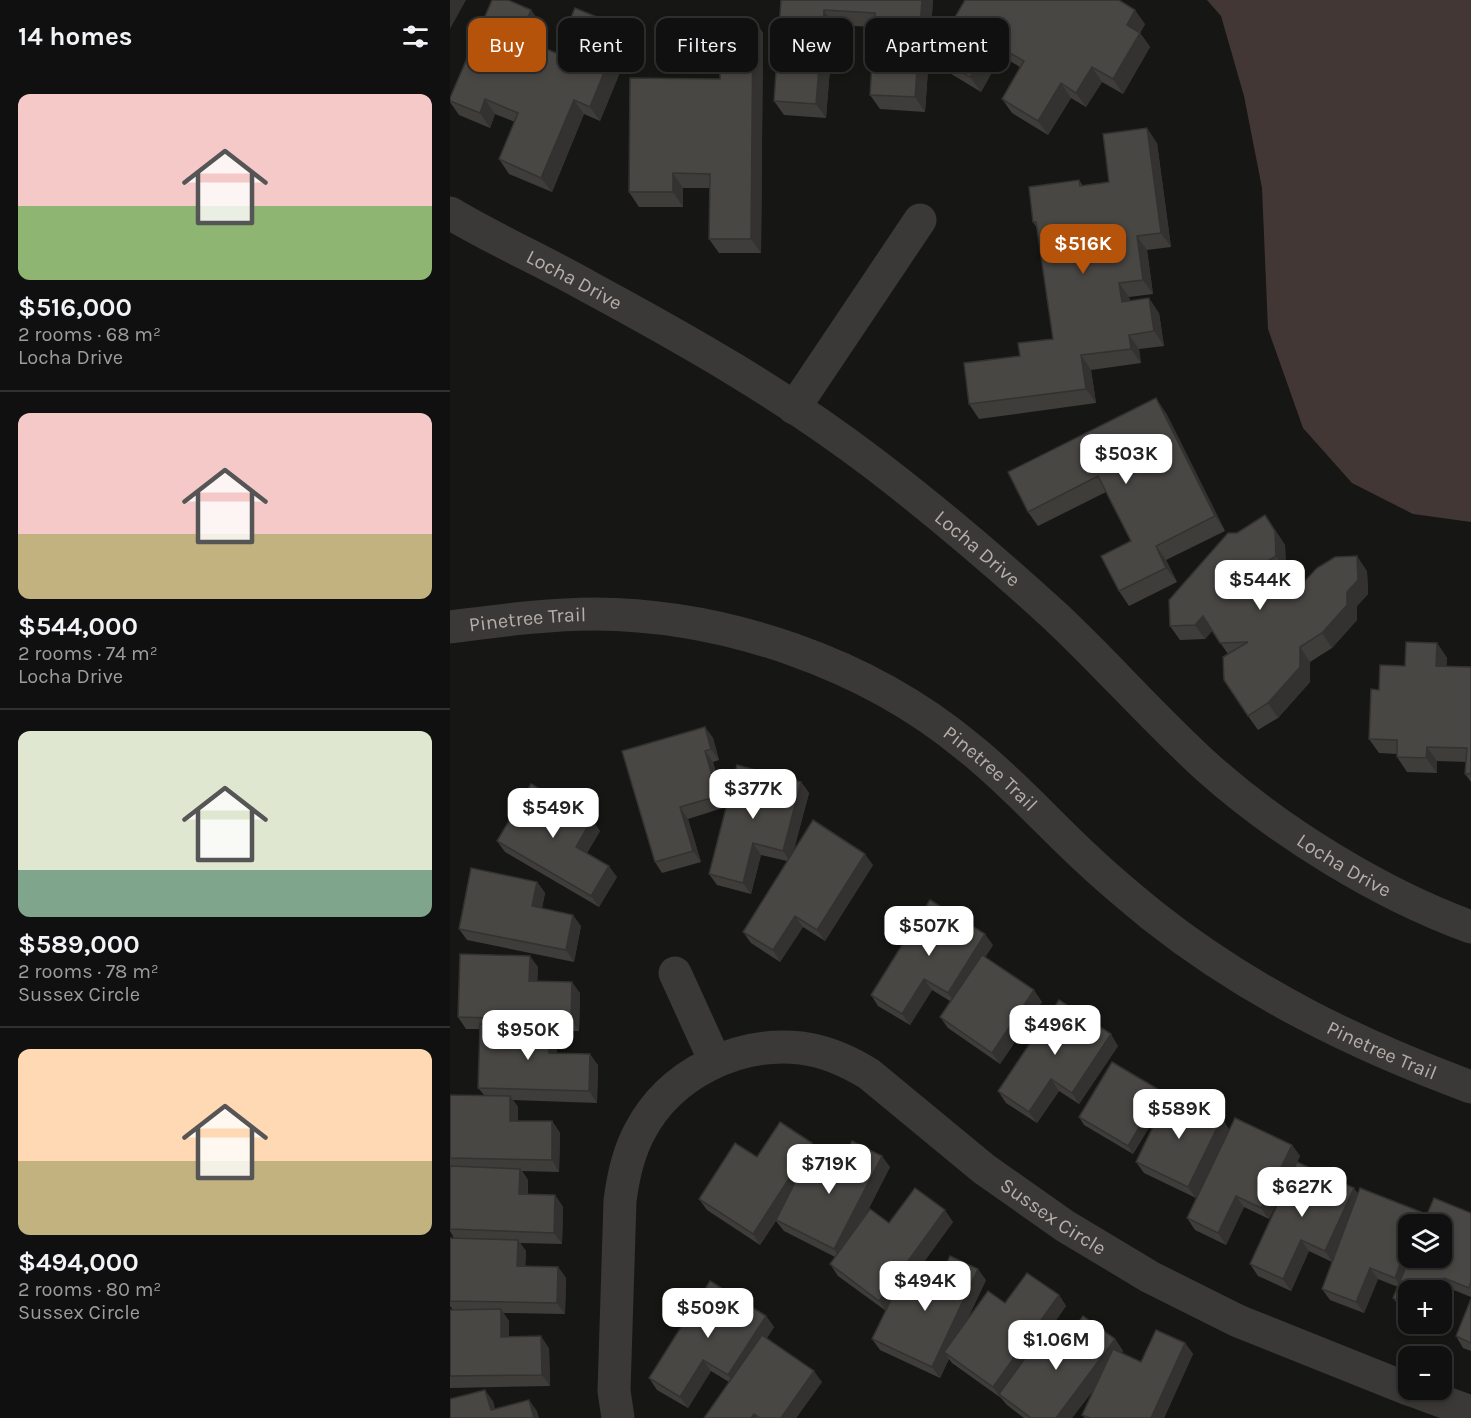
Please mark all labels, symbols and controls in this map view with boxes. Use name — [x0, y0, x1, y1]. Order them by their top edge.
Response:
chip: Buy — [468, 18, 546, 72]
chip: Rent — [558, 18, 644, 72]
chip: Filters — [656, 18, 758, 72]
chip: New — [770, 18, 853, 72]
chip: Apartment — [865, 18, 1009, 72]
icon: filters — [399, 20, 432, 53]
text: 14 homes — [18, 21, 132, 52]
icon: home — [171, 133, 279, 241]
pin: $516K — [1041, 224, 1125, 275]
text: $516K — [1054, 232, 1112, 255]
street label: Locha Drive — [523, 245, 626, 314]
text: $516,000 — [18, 292, 132, 323]
text: 2 rooms · 68 m² — [18, 323, 161, 346]
text: Locha Drive — [18, 346, 123, 369]
pin: $503K — [1084, 434, 1168, 485]
text: $503K — [1094, 442, 1158, 465]
icon: home — [171, 452, 279, 560]
street label: Locha Drive — [930, 505, 1025, 591]
pin: $544K — [1218, 560, 1302, 611]
text: $544K — [1229, 568, 1291, 591]
street label: Pinetree Trail — [467, 603, 587, 636]
text: $544,000 — [18, 611, 138, 642]
text: 2 rooms · 74 m² — [18, 642, 158, 665]
text: Locha Drive — [18, 665, 123, 688]
street label: Pinetree Trail — [939, 721, 1042, 816]
pin: $377K — [711, 769, 795, 820]
icon: home — [171, 770, 279, 878]
text: $377K — [723, 777, 783, 800]
pin: $549K — [511, 788, 595, 839]
text: $549K — [522, 796, 584, 819]
street label: Locha Drive — [1293, 828, 1395, 902]
pin: $507K — [887, 906, 971, 957]
text: $507K — [898, 914, 960, 937]
text: $589,000 — [18, 929, 140, 960]
text: 2 rooms · 78 m² — [18, 960, 159, 983]
text: Sussex Circle — [18, 983, 140, 1006]
pin: $496K — [1013, 1005, 1097, 1056]
pin: $950K — [486, 1010, 570, 1061]
text: $496K — [1023, 1013, 1087, 1036]
street label: Pinetree Trail — [1323, 1016, 1440, 1084]
text: $950K — [496, 1018, 560, 1041]
icon: home — [171, 1088, 279, 1196]
pin: $589K — [1137, 1089, 1221, 1140]
text: $589K — [1147, 1097, 1211, 1120]
pin: $719K — [787, 1144, 871, 1195]
text: $719K — [801, 1152, 857, 1175]
pin: $627K — [1260, 1167, 1344, 1218]
street label: Sussex Circle — [996, 1173, 1110, 1260]
text: $627K — [1271, 1175, 1333, 1198]
map controls — [1398, 1214, 1452, 1400]
button: layers — [1398, 1214, 1452, 1268]
text: $494,000 — [18, 1247, 139, 1278]
pin: $494K — [883, 1261, 967, 1312]
text: $494K — [894, 1269, 956, 1292]
text: 2 rooms · 80 m² — [18, 1278, 161, 1301]
button: + — [1398, 1280, 1452, 1334]
pin: $509K — [666, 1288, 750, 1339]
text: $509K — [676, 1296, 740, 1319]
text: Sussex Circle — [18, 1301, 140, 1324]
pin: $1.06M — [1007, 1320, 1105, 1371]
text: $1.06M — [1022, 1328, 1090, 1351]
button: − — [1398, 1346, 1452, 1400]

